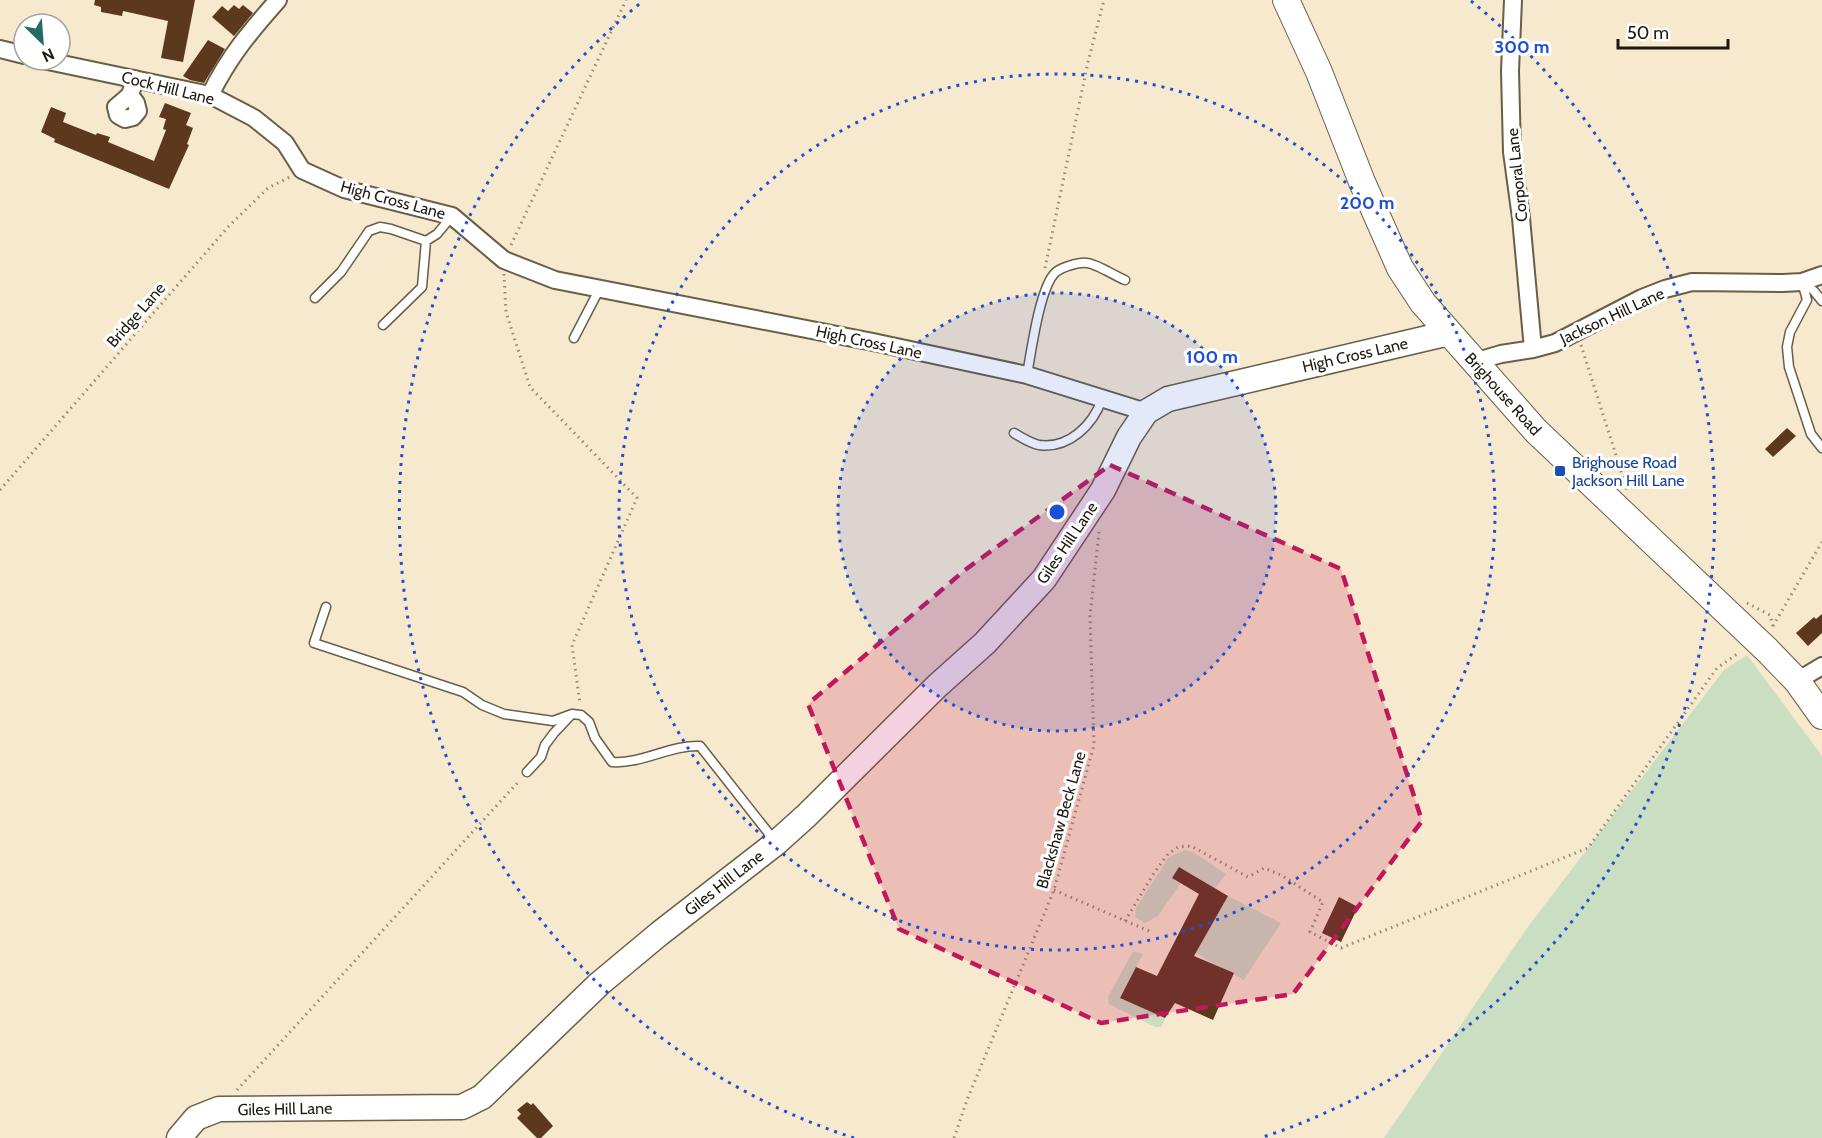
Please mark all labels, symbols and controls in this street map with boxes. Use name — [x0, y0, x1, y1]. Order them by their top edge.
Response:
north arrow — [12, 12, 72, 72]
scale bar — [1618, 12, 1728, 50]
text: 50 m — [1627, 22, 1669, 44]
text: 300 m — [1495, 36, 1549, 58]
text: N — [39, 44, 57, 66]
street label: Cock Hill Lane — [120, 67, 216, 109]
street label: Corporal Lane — [1503, 127, 1531, 223]
street label: High Cross Lane — [338, 177, 448, 223]
text: 200 m — [1340, 192, 1394, 214]
street label: Bridge Lane — [103, 279, 169, 351]
street label: Jackson Hill Lane — [1556, 284, 1667, 349]
street label: High Cross Lane — [814, 321, 924, 363]
street label: High Cross Lane — [1300, 334, 1410, 376]
text: 100 m — [1186, 346, 1238, 368]
street label: Brighouse Road — [1461, 349, 1545, 439]
place label: Brighouse Road Jackson Hill Lane — [1571, 453, 1685, 490]
marker: Brighouse Road Jackson Hill Lane — [1553, 464, 1567, 478]
street label: Giles Hill Lane — [1033, 498, 1101, 588]
centre of rings — [1047, 502, 1067, 522]
street label: Blackshaw Beck Lane — [1032, 749, 1090, 891]
street label: Giles Hill Lane — [681, 846, 767, 920]
street label: Giles Hill Lane — [237, 1099, 333, 1119]

